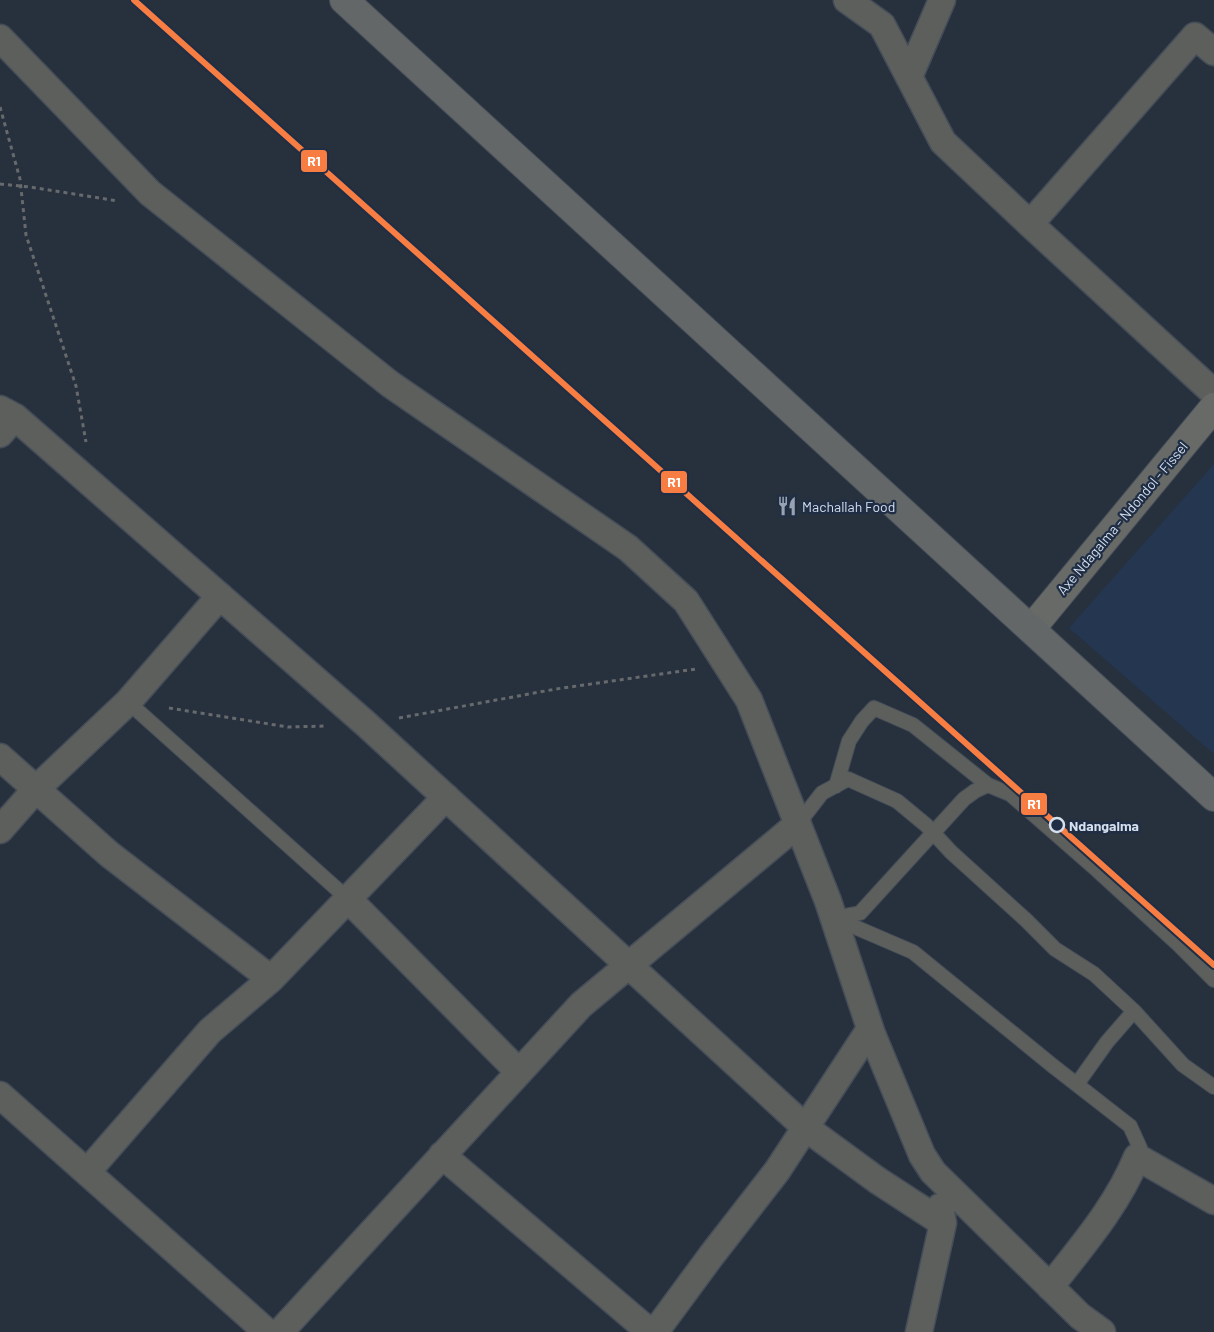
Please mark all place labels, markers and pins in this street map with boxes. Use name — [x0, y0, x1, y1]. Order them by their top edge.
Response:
restaurant icon: Machallah Food — [776, 495, 798, 517]
place label: Machallah Food — [802, 498, 895, 515]
marker: Ndangalma — [1049, 817, 1065, 833]
place label: Ndangalma — [1069, 817, 1139, 834]

